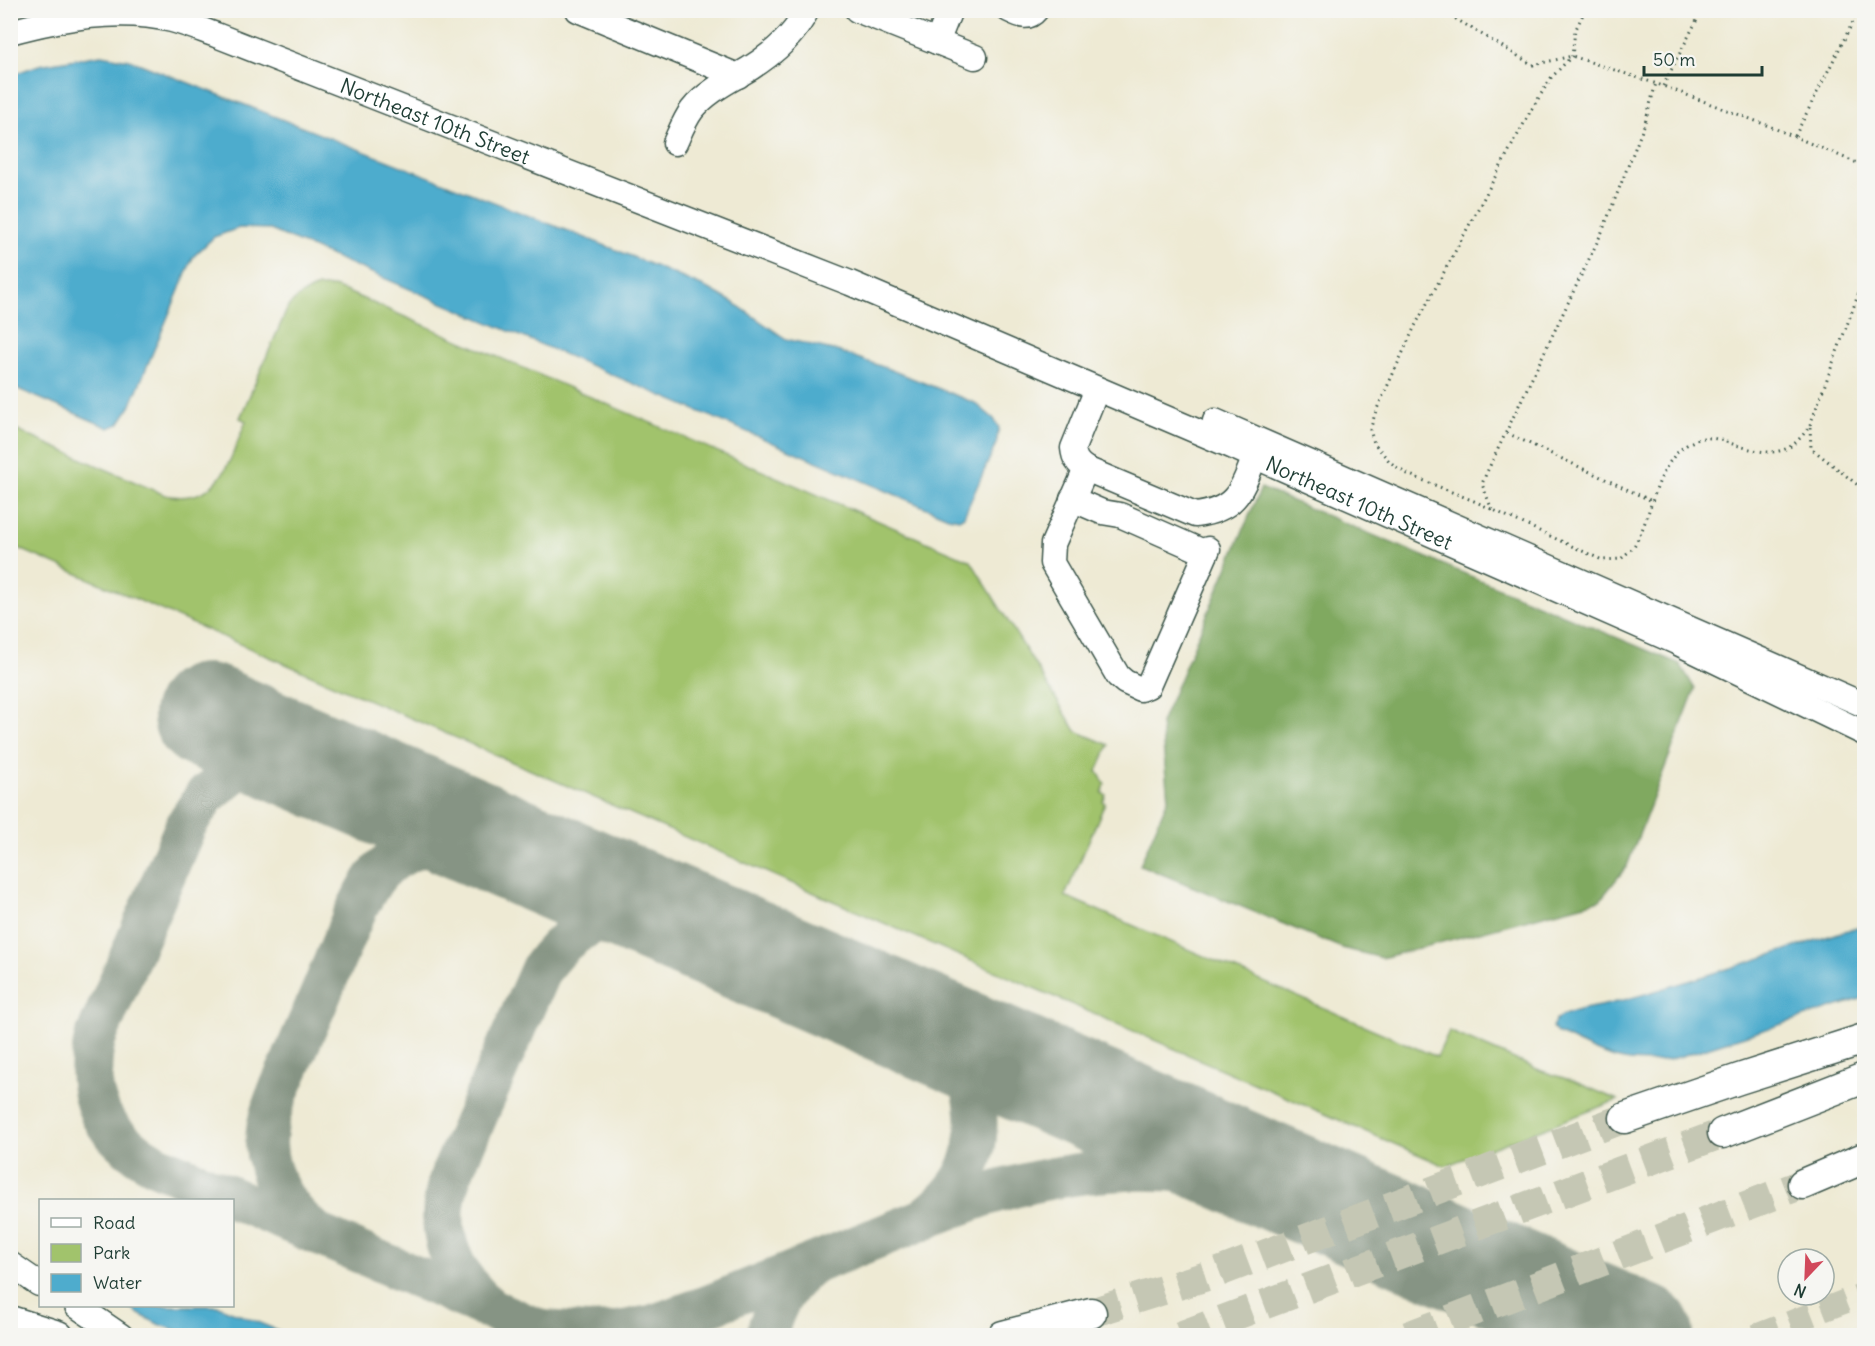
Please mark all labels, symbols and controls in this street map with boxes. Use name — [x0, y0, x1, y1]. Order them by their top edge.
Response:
scale bar — [1644, 39, 1762, 77]
text: 50 m — [1653, 48, 1695, 71]
street label: Northeast 10th Street — [336, 71, 534, 170]
street label: Northeast 10th Street — [1262, 449, 1457, 555]
legend — [39, 1199, 234, 1307]
text: Road — [93, 1211, 136, 1234]
text: Park — [93, 1241, 130, 1264]
north arrow — [1776, 1247, 1836, 1307]
text: Water — [93, 1271, 143, 1294]
text: N — [1791, 1279, 1809, 1302]

